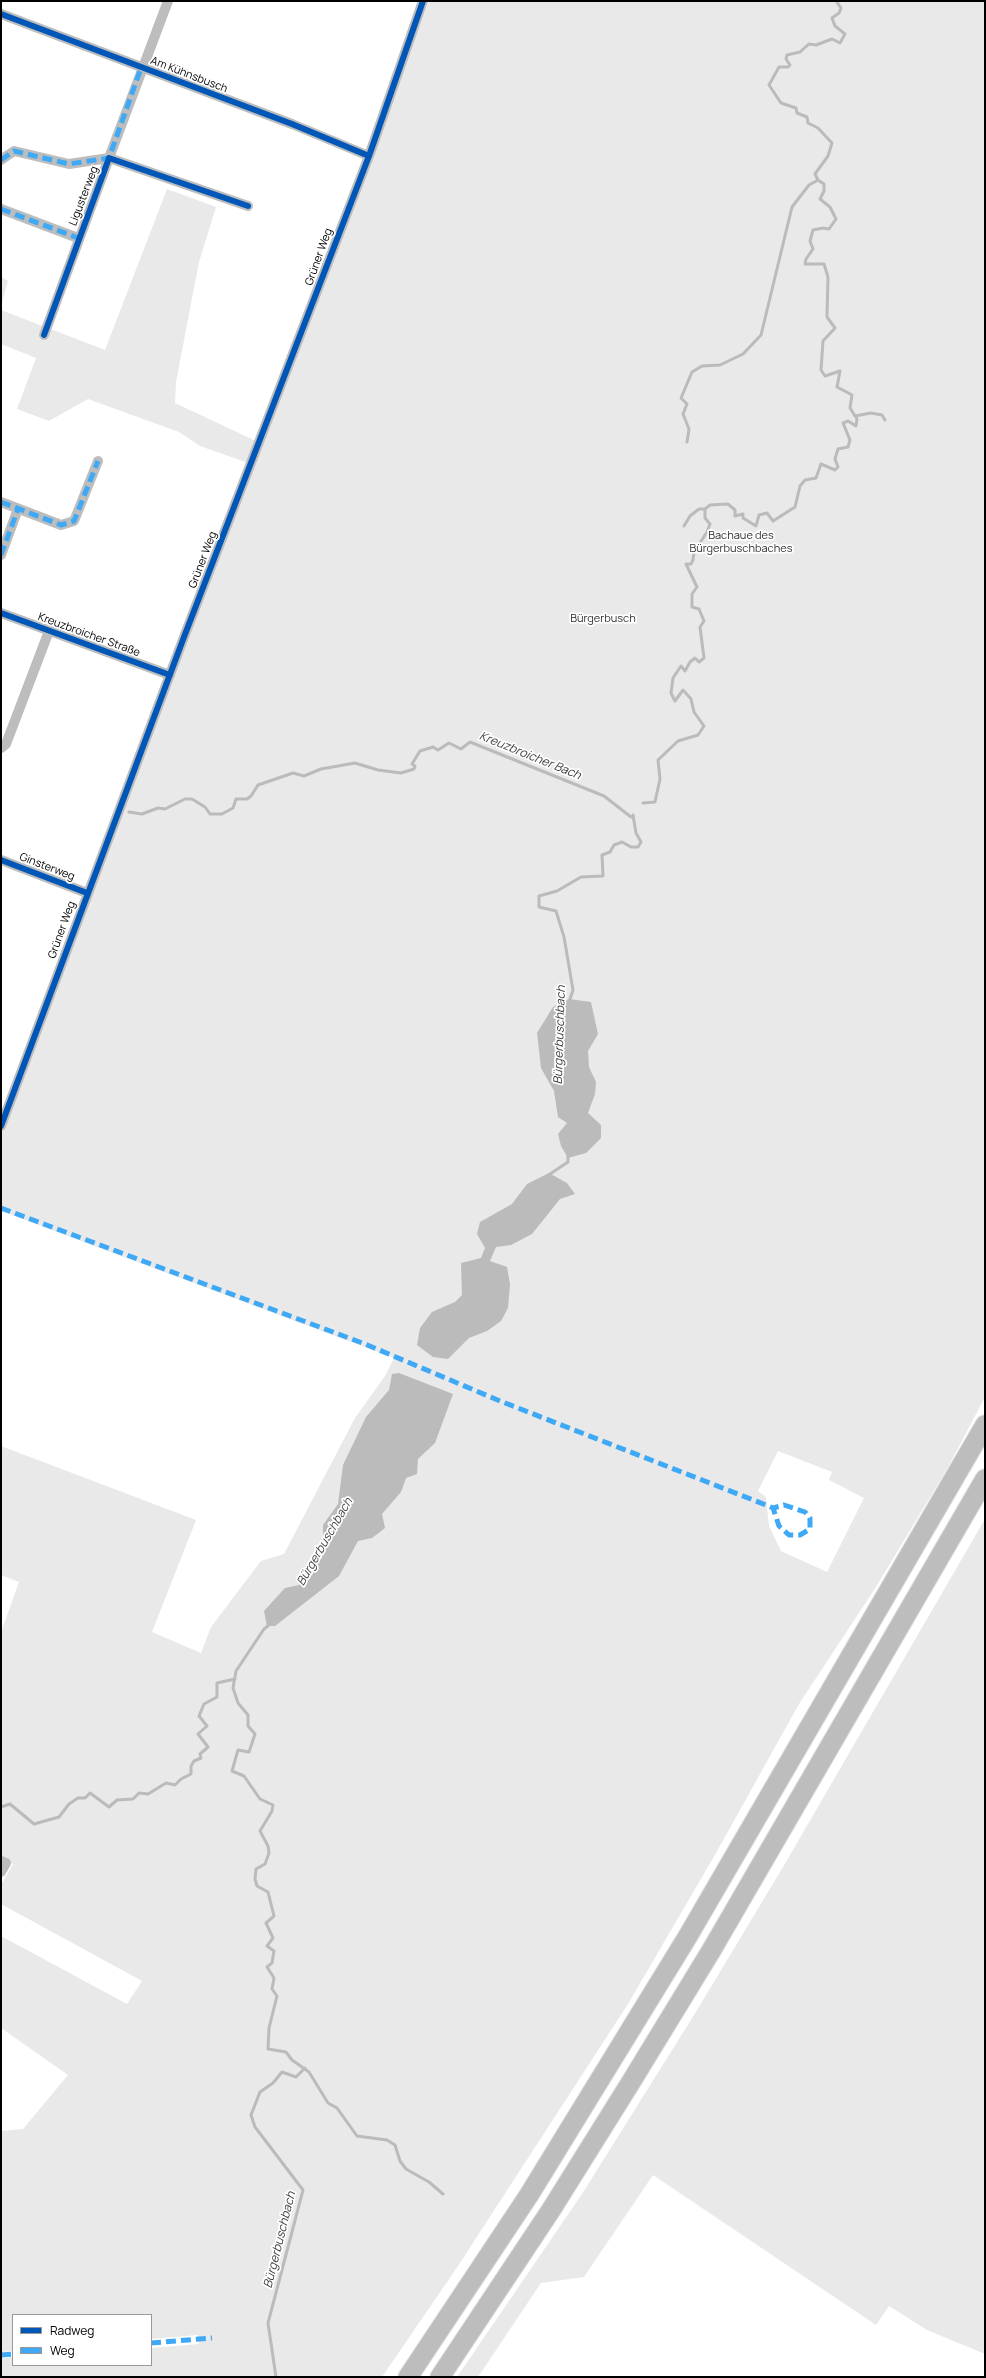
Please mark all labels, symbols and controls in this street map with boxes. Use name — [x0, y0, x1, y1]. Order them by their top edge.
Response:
street label: Am Kühnsbusch — [149, 54, 229, 96]
street label: Ligusterweg — [67, 164, 101, 228]
street label: Grüner Weg — [303, 227, 335, 287]
park label: Bachaue des Bürgerbuschbaches — [690, 529, 792, 555]
street label: Grüner Weg — [186, 530, 220, 590]
street label: Kreuzbroicher Straße — [36, 610, 142, 660]
park label: Bürgerbusch — [570, 612, 636, 626]
water label: Kreuzbroicher Bach — [477, 729, 583, 783]
street label: Ginsterweg — [17, 850, 77, 884]
street label: Grüner Weg — [46, 900, 78, 960]
water label: Bürgerbuschbach — [551, 985, 569, 1085]
water label: Bürgerbuschbach — [294, 1496, 356, 1588]
water label: Bürgerbuschbach — [261, 2190, 299, 2290]
legend — [12, 2314, 152, 2366]
text: Radweg — [50, 2322, 94, 2339]
text: Weg — [50, 2342, 75, 2359]

